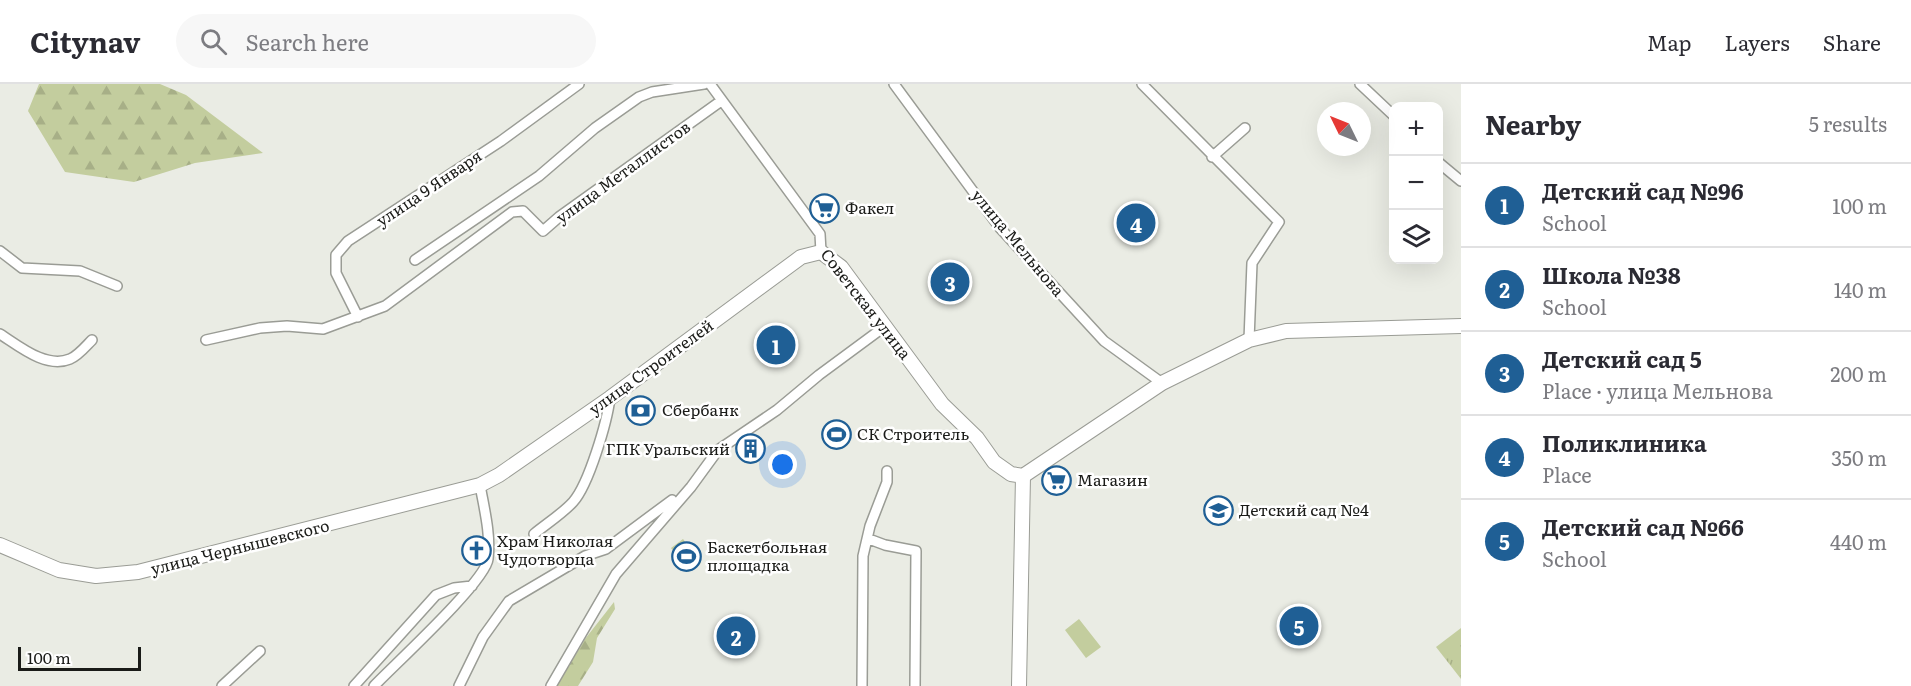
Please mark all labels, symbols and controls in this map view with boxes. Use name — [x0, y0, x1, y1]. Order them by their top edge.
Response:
search box — [176, 14, 596, 68]
text: Citynav — [30, 20, 140, 62]
icon: search — [197, 25, 230, 58]
text: Search here — [245, 25, 369, 58]
text: Map — [1647, 26, 1692, 57]
text: Layers — [1725, 26, 1790, 57]
text: Share — [1823, 26, 1881, 57]
north arrow — [1317, 102, 1371, 156]
map controls — [1389, 102, 1443, 264]
button: + — [1389, 102, 1443, 156]
text: Nearby — [1485, 104, 1581, 143]
text: 5 results — [1809, 108, 1887, 138]
street label: улица Металлистов — [550, 114, 695, 228]
street label: улица 9 Января — [371, 143, 486, 232]
button: − — [1389, 156, 1443, 210]
text: Детский сад №96 — [1542, 174, 1744, 207]
street label: улица Мельнова — [967, 184, 1071, 301]
text: 1 — [1500, 190, 1509, 220]
text: 100 m — [1832, 190, 1887, 220]
supermarket icon: Факел — [808, 192, 840, 224]
place label: Факел — [845, 195, 894, 219]
pin: 4 — [1116, 200, 1156, 246]
text: School — [1542, 207, 1607, 237]
button: layers — [1389, 210, 1443, 264]
street label: Советская улица — [816, 243, 918, 364]
text: Школа №38 — [1542, 258, 1681, 291]
pin: 3 — [930, 260, 970, 304]
text: 2 — [1499, 274, 1510, 304]
text: 140 m — [1834, 274, 1887, 304]
text: School — [1542, 291, 1607, 321]
street label: улица Строителей — [583, 313, 718, 420]
pin: 1 — [756, 322, 796, 368]
text: Детский сад 5 — [1542, 342, 1702, 375]
text: 3 — [1499, 358, 1510, 388]
text: 200 m — [1830, 358, 1887, 388]
text: Place · улица Мельнова — [1542, 375, 1773, 405]
bank icon: Сбербанк — [625, 394, 657, 426]
place label: Сбербанк — [662, 397, 739, 421]
sports icon: СК Строитель — [820, 418, 852, 450]
place label: СК Строитель — [857, 421, 969, 445]
text: Поликлиника — [1542, 426, 1707, 459]
building icon: ГПК Уральский — [735, 433, 767, 465]
place label: ГПК Уральский — [606, 436, 730, 460]
text: 4 — [1498, 442, 1511, 472]
text: 350 m — [1831, 442, 1887, 472]
your location — [768, 450, 797, 479]
text: Place — [1542, 459, 1592, 489]
supermarket icon: Магазин — [1040, 464, 1072, 496]
place label: Магазин — [1077, 467, 1148, 491]
school or university icon: Детский сад №4 — [1202, 494, 1234, 526]
place label: Детский сад №4 — [1239, 497, 1369, 521]
text: Детский сад №66 — [1542, 510, 1744, 543]
street label: улица Чернышевского — [148, 512, 332, 580]
text: 5 — [1499, 526, 1510, 556]
text: 440 m — [1830, 526, 1887, 556]
place label: Храм Николая Чудотворца — [497, 528, 613, 570]
church icon: Храм Николая Чудотворца — [460, 534, 492, 566]
place label: Баскетбольная площадка — [707, 534, 827, 576]
sports icon: Баскетбольная площадка — [670, 540, 702, 572]
text: School — [1542, 543, 1607, 573]
pin: 5 — [1280, 604, 1318, 648]
pin: 2 — [716, 614, 756, 658]
scale bar — [18, 644, 141, 672]
text: 100 m — [27, 645, 71, 669]

